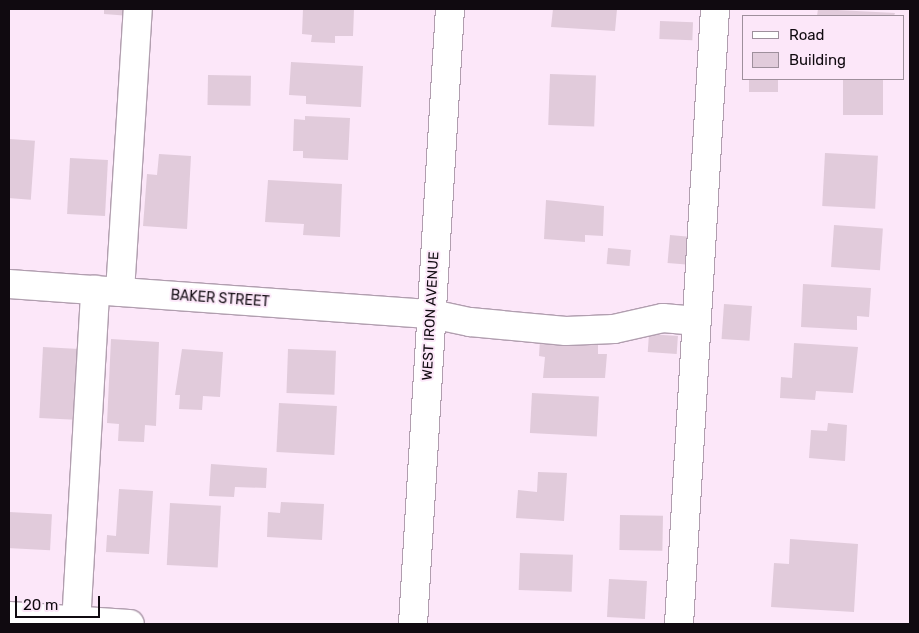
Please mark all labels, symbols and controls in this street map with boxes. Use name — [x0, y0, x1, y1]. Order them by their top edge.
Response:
legend — [742, 15, 904, 80]
text: Road — [789, 26, 825, 44]
text: Building — [789, 51, 846, 69]
street label: WEST IRON AVENUE — [419, 251, 443, 381]
street label: BAKER STREET — [170, 287, 270, 311]
scale bar — [18, 586, 102, 618]
text: 20 m — [23, 596, 58, 614]

